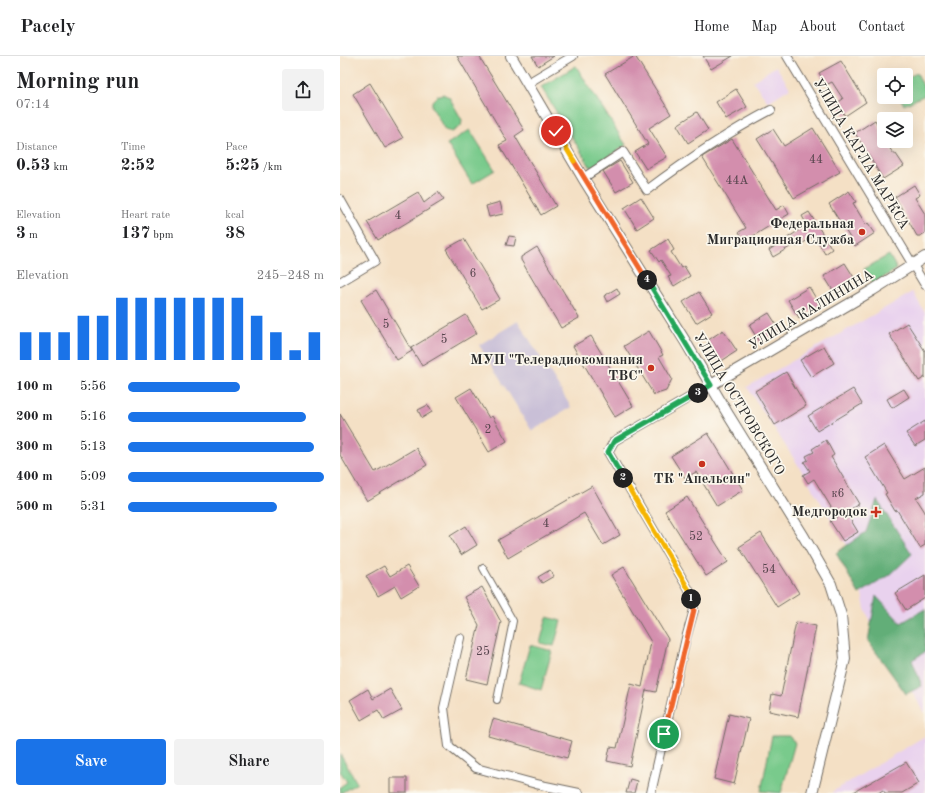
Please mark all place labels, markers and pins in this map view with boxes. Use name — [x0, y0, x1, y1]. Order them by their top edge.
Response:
pin — [539, 114, 573, 148]
place label: Федеральная Миграционная Служба — [707, 217, 854, 247]
marker: Федеральная Миграционная Служба — [857, 227, 867, 237]
pin: 4 — [637, 270, 657, 290]
place label: МУП "Телерадиокомпания ТВС" — [470, 353, 643, 383]
marker: МУП "Телерадиокомпания ТВС" — [646, 363, 656, 373]
pin: 3 — [688, 383, 708, 403]
marker: ТК "Апельсин" — [697, 459, 707, 469]
pin: 2 — [613, 468, 633, 488]
place label: ТК "Апельсин" — [654, 472, 750, 486]
place label: Медгородок — [792, 505, 868, 519]
marker: Медгородок — [870, 506, 882, 518]
pin: 1 — [681, 589, 701, 609]
pin — [647, 717, 681, 751]

